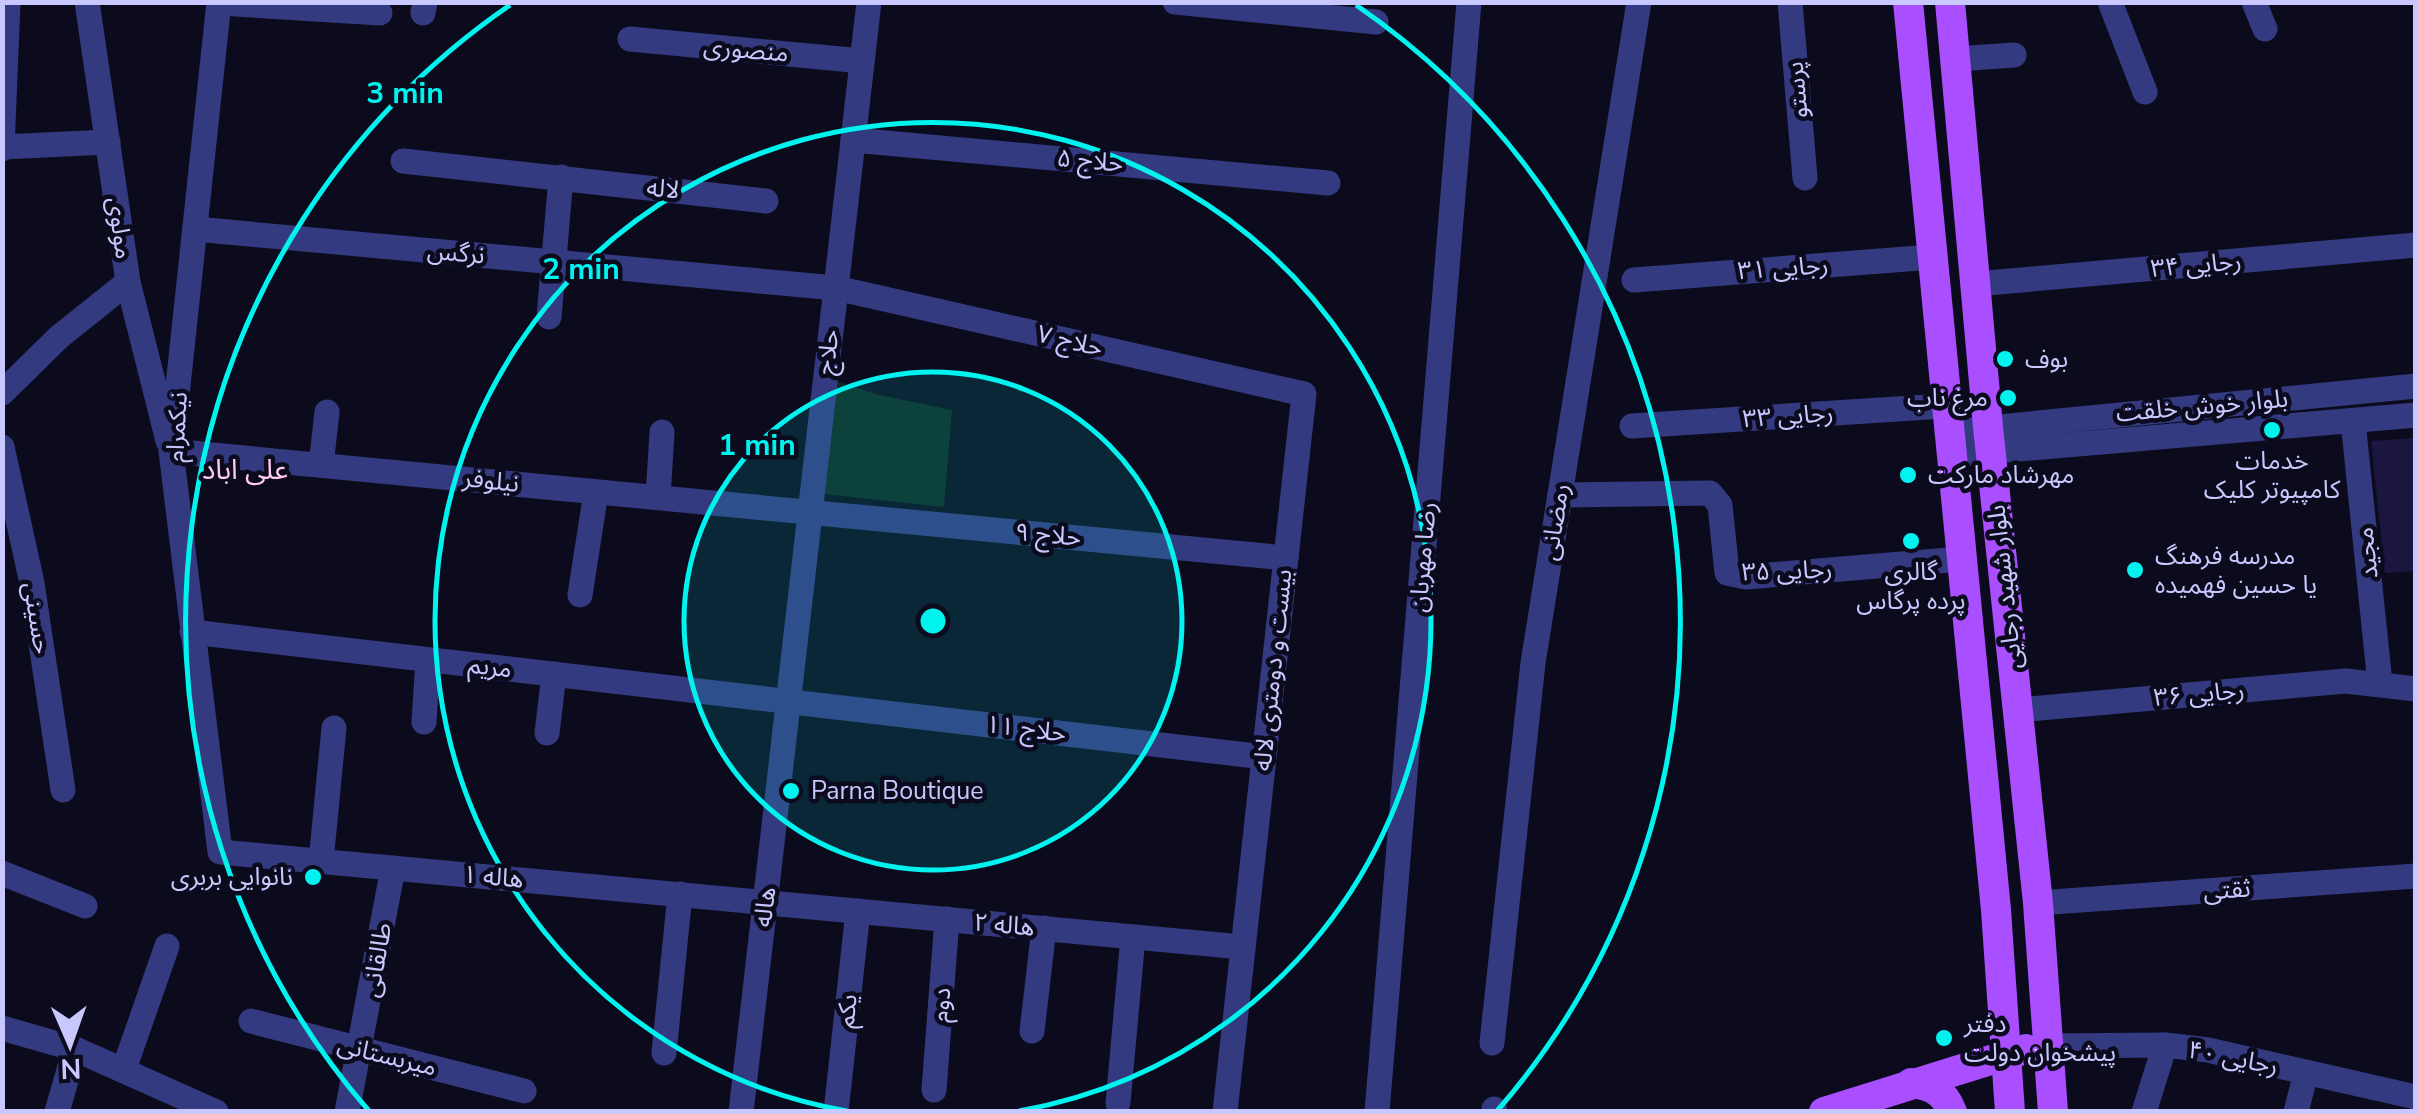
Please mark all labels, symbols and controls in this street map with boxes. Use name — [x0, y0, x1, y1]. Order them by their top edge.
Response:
street label: منصوری — [702, 29, 790, 71]
street label: پرستو — [1778, 60, 1816, 120]
text: 3 min — [366, 73, 444, 114]
street label: حلاج ۵ — [1055, 141, 1125, 182]
street label: لاله — [645, 170, 681, 208]
street label: مولوی — [99, 195, 141, 261]
street label: نرگس — [426, 234, 486, 272]
street label: رجایی ۳۴ — [2149, 244, 2243, 286]
street label: رجایی ۳۱ — [1736, 248, 1830, 288]
text: 2 min — [542, 249, 620, 290]
street label: حلاج ۷ — [1034, 317, 1106, 366]
street label: حلاج — [808, 327, 849, 377]
place label: بوف — [2025, 342, 2068, 376]
marker: بوف — [1994, 348, 2016, 370]
place label: مرغ ناب — [1907, 381, 1988, 416]
street label: بلوار خوش خلقت — [2115, 382, 2289, 430]
marker: مرغ ناب — [1997, 387, 2019, 409]
street label: نیکمرام — [158, 391, 198, 463]
street label: رجایی ۳۳ — [1741, 396, 1835, 436]
marker: خدمات کامپیوتر کلیک — [2261, 419, 2283, 441]
text: 1 min — [718, 425, 796, 466]
place label: خدمات کامپیوتر کلیک — [2204, 444, 2341, 507]
district label: علی اباد — [202, 451, 288, 489]
place label: مهرشاد مارکت — [1928, 458, 2074, 492]
street label: نیلوفر — [460, 461, 521, 501]
marker: مهرشاد مارکت — [1897, 464, 1919, 486]
street label: رمضانی — [1532, 481, 1578, 563]
street label: رضا مهربان — [1401, 500, 1445, 614]
street label: بلوار شهید رجایی — [1979, 503, 2031, 671]
street label: حلاج ۹ — [1013, 515, 1083, 556]
street label: مجید — [2347, 526, 2387, 580]
marker: گالری پرده پرگاس — [1900, 530, 1922, 552]
place label: مدرسه فرهنگ یا حسین فهمیده — [2155, 539, 2317, 602]
street label: رجایی ۳۵ — [1741, 552, 1833, 590]
place label: گالری پرده پرگاس — [1856, 555, 1966, 618]
marker: مدرسه فرهنگ یا حسین فهمیده — [2124, 559, 2146, 581]
street label: بیست و دومتری لاله — [1245, 567, 1301, 773]
street label: حسینی — [15, 580, 59, 656]
centre of rings — [915, 603, 951, 639]
street label: مریم — [466, 647, 514, 689]
street label: رجایی ۳۶ — [2152, 673, 2246, 715]
street label: حلاج ۱۱ — [984, 707, 1068, 752]
place label: Parna Boutique — [811, 774, 984, 808]
marker: Parna Boutique — [780, 780, 802, 802]
street label: هاله ۱ — [461, 857, 525, 897]
place label: نانوایی بربری — [171, 860, 293, 894]
marker: نانوایی بربری — [302, 866, 324, 888]
street label: ثقتی — [2202, 871, 2252, 909]
street label: هاله — [746, 885, 784, 929]
street label: هاله ۲ — [972, 905, 1036, 945]
street label: طالقانی — [354, 920, 400, 1000]
street label: دوم — [923, 986, 961, 1024]
street label: یکم — [828, 992, 868, 1030]
north arrow — [20, 994, 120, 1094]
place label: دفتر پیشخوان دولت — [1963, 1007, 2116, 1070]
street label: میربستانی — [334, 1027, 440, 1085]
marker: دفتر پیشخوان دولت — [1933, 1027, 1955, 1049]
street label: رجایی ۴۰ — [2185, 1033, 2281, 1083]
text: N — [60, 1049, 82, 1087]

